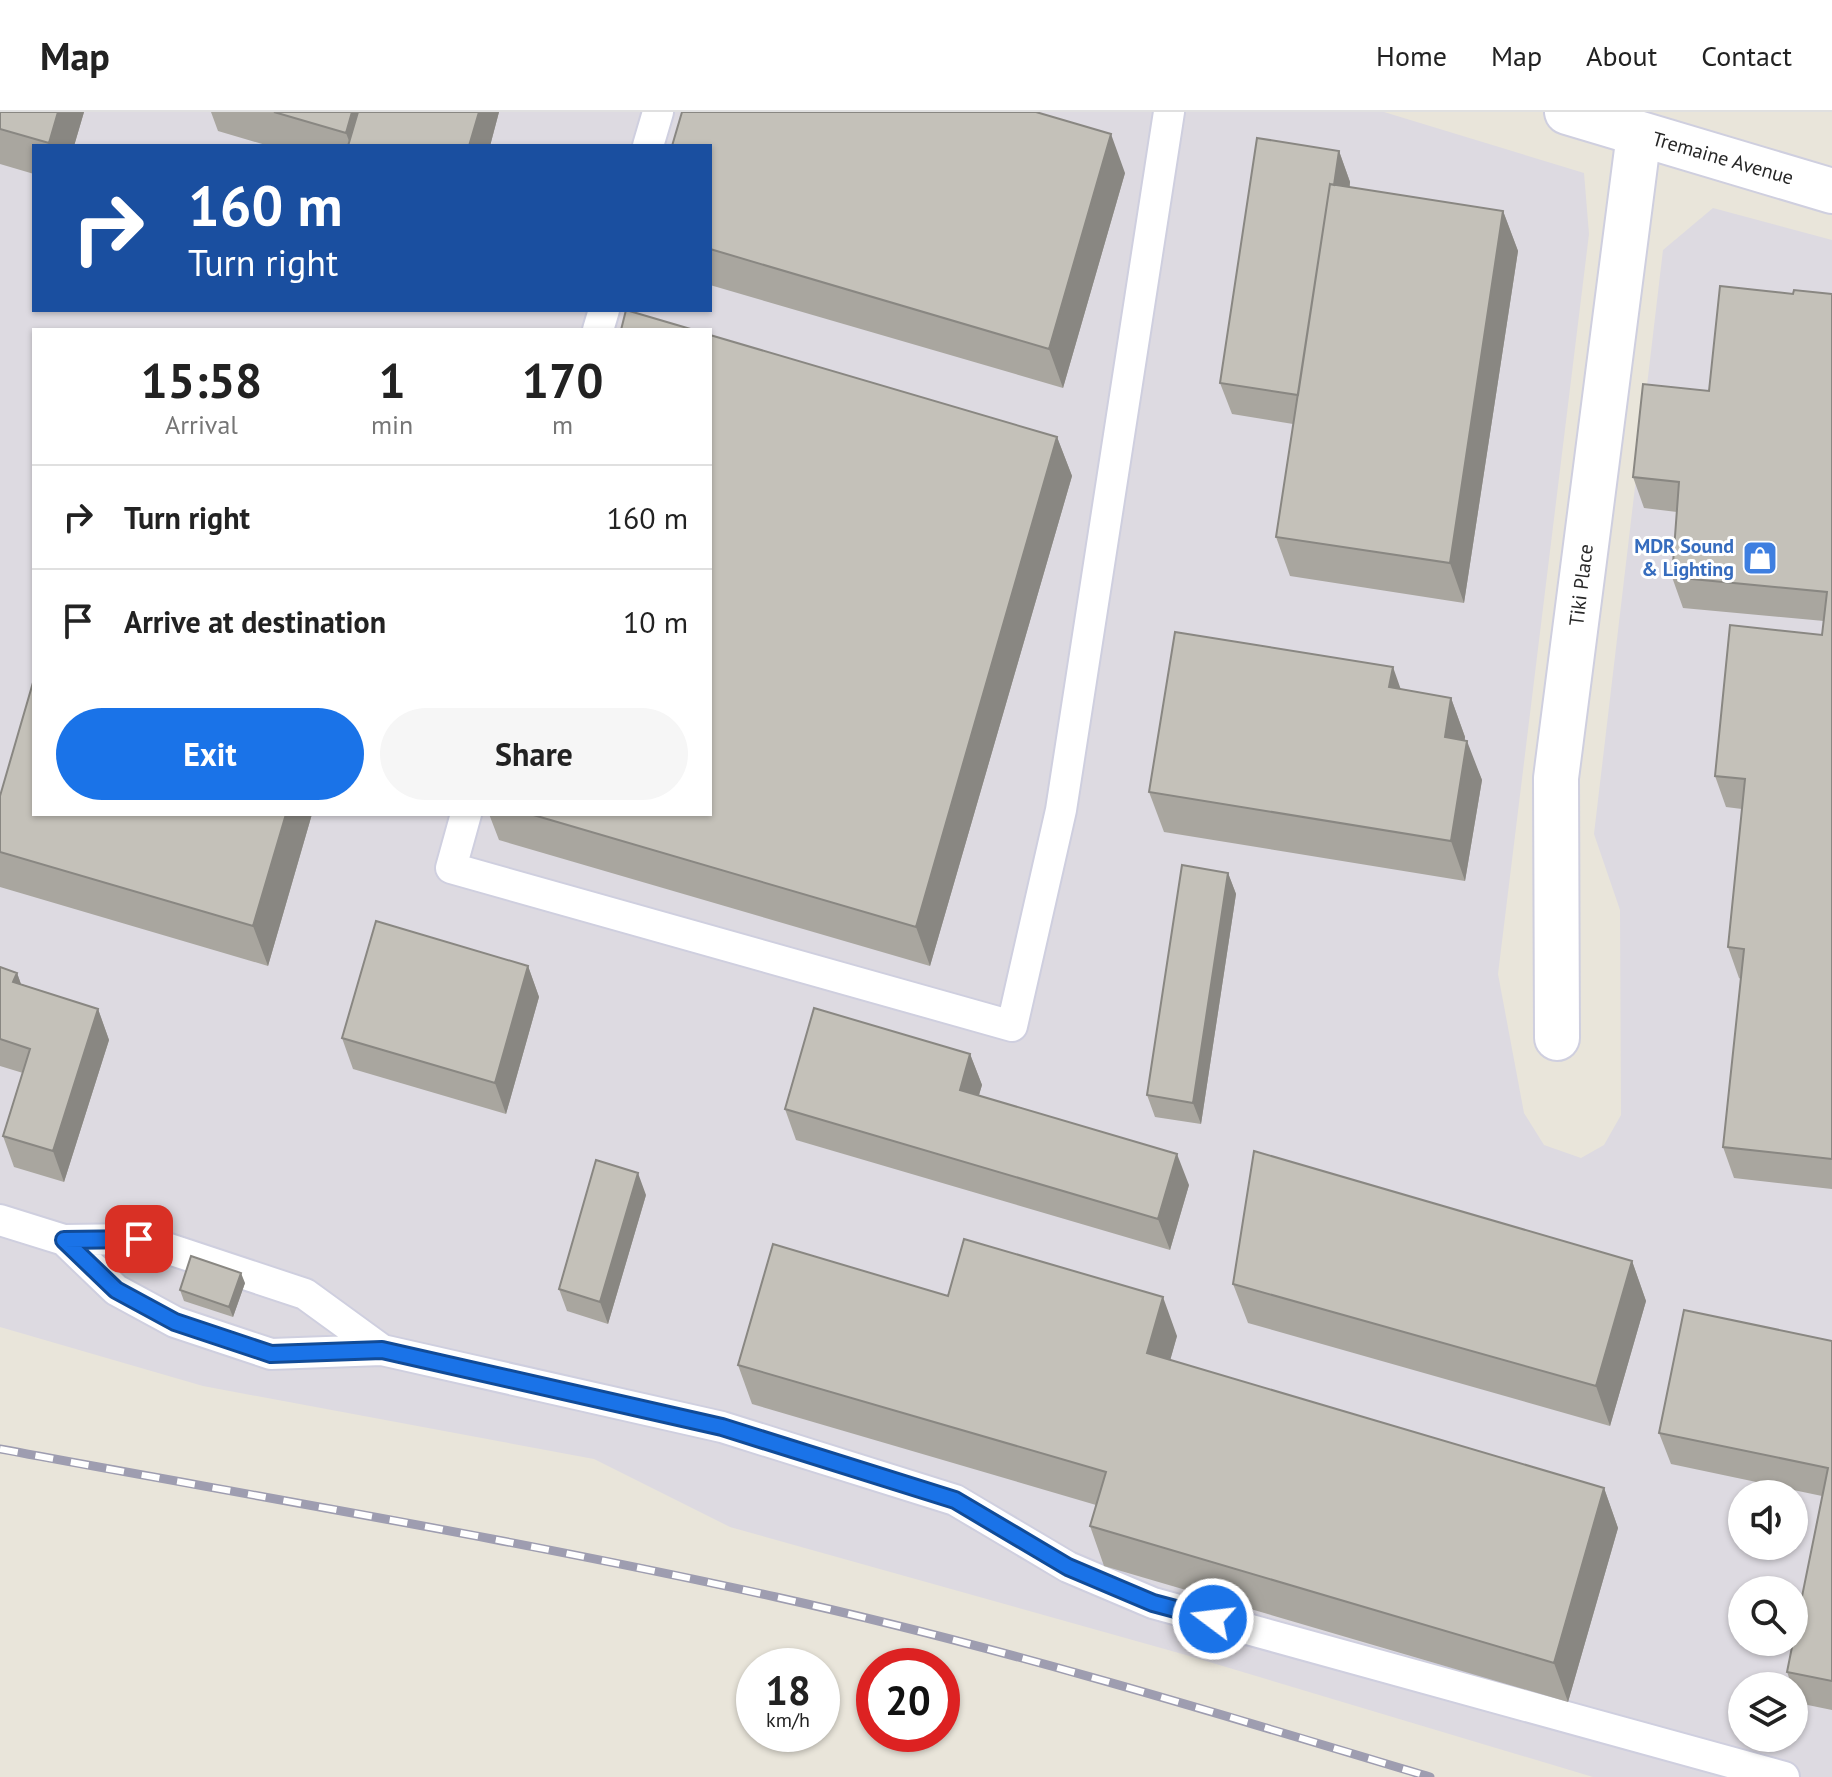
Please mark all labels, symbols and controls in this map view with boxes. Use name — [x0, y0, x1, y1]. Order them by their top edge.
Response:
text: Map — [40, 31, 110, 80]
text: Home — [1376, 37, 1447, 74]
text: Map — [1491, 37, 1542, 74]
text: About — [1586, 37, 1657, 74]
text: Contact — [1701, 37, 1792, 74]
street label: Tremaine Avenue — [1649, 125, 1797, 191]
text: 160 m — [188, 169, 343, 241]
icon: right — [56, 176, 160, 280]
text: Turn right — [188, 239, 338, 286]
text: 15:58 — [141, 349, 262, 411]
text: 1 — [378, 349, 406, 411]
text: 170 — [522, 349, 603, 411]
text: Arrival — [165, 408, 238, 441]
text: min — [371, 408, 413, 441]
text: m — [552, 408, 573, 441]
icon: right — [56, 495, 100, 539]
text: Turn right — [124, 498, 250, 537]
text: 160 m — [607, 498, 688, 537]
place label: MDR Sound & Lighting — [1634, 533, 1734, 582]
shop icon: MDR Sound & Lighting — [1741, 539, 1779, 577]
street label: Tiki Place — [1563, 543, 1599, 627]
icon: arrive — [56, 599, 100, 643]
text: Arrive at destination — [124, 602, 386, 641]
text: 10 m — [623, 602, 688, 641]
button: Exit — [56, 708, 364, 800]
button: Share — [380, 708, 688, 800]
pin — [105, 1205, 173, 1273]
icon: arrive — [117, 1217, 161, 1261]
map controls — [1728, 1480, 1808, 1752]
button: sound — [1728, 1480, 1808, 1560]
button: search — [1728, 1576, 1808, 1656]
position arrow — [1171, 1577, 1255, 1661]
speed limit sign: 20 — [856, 1648, 960, 1752]
text: 18 — [765, 1664, 811, 1716]
button: layers — [1728, 1672, 1808, 1752]
text: km/h — [766, 1707, 810, 1733]

